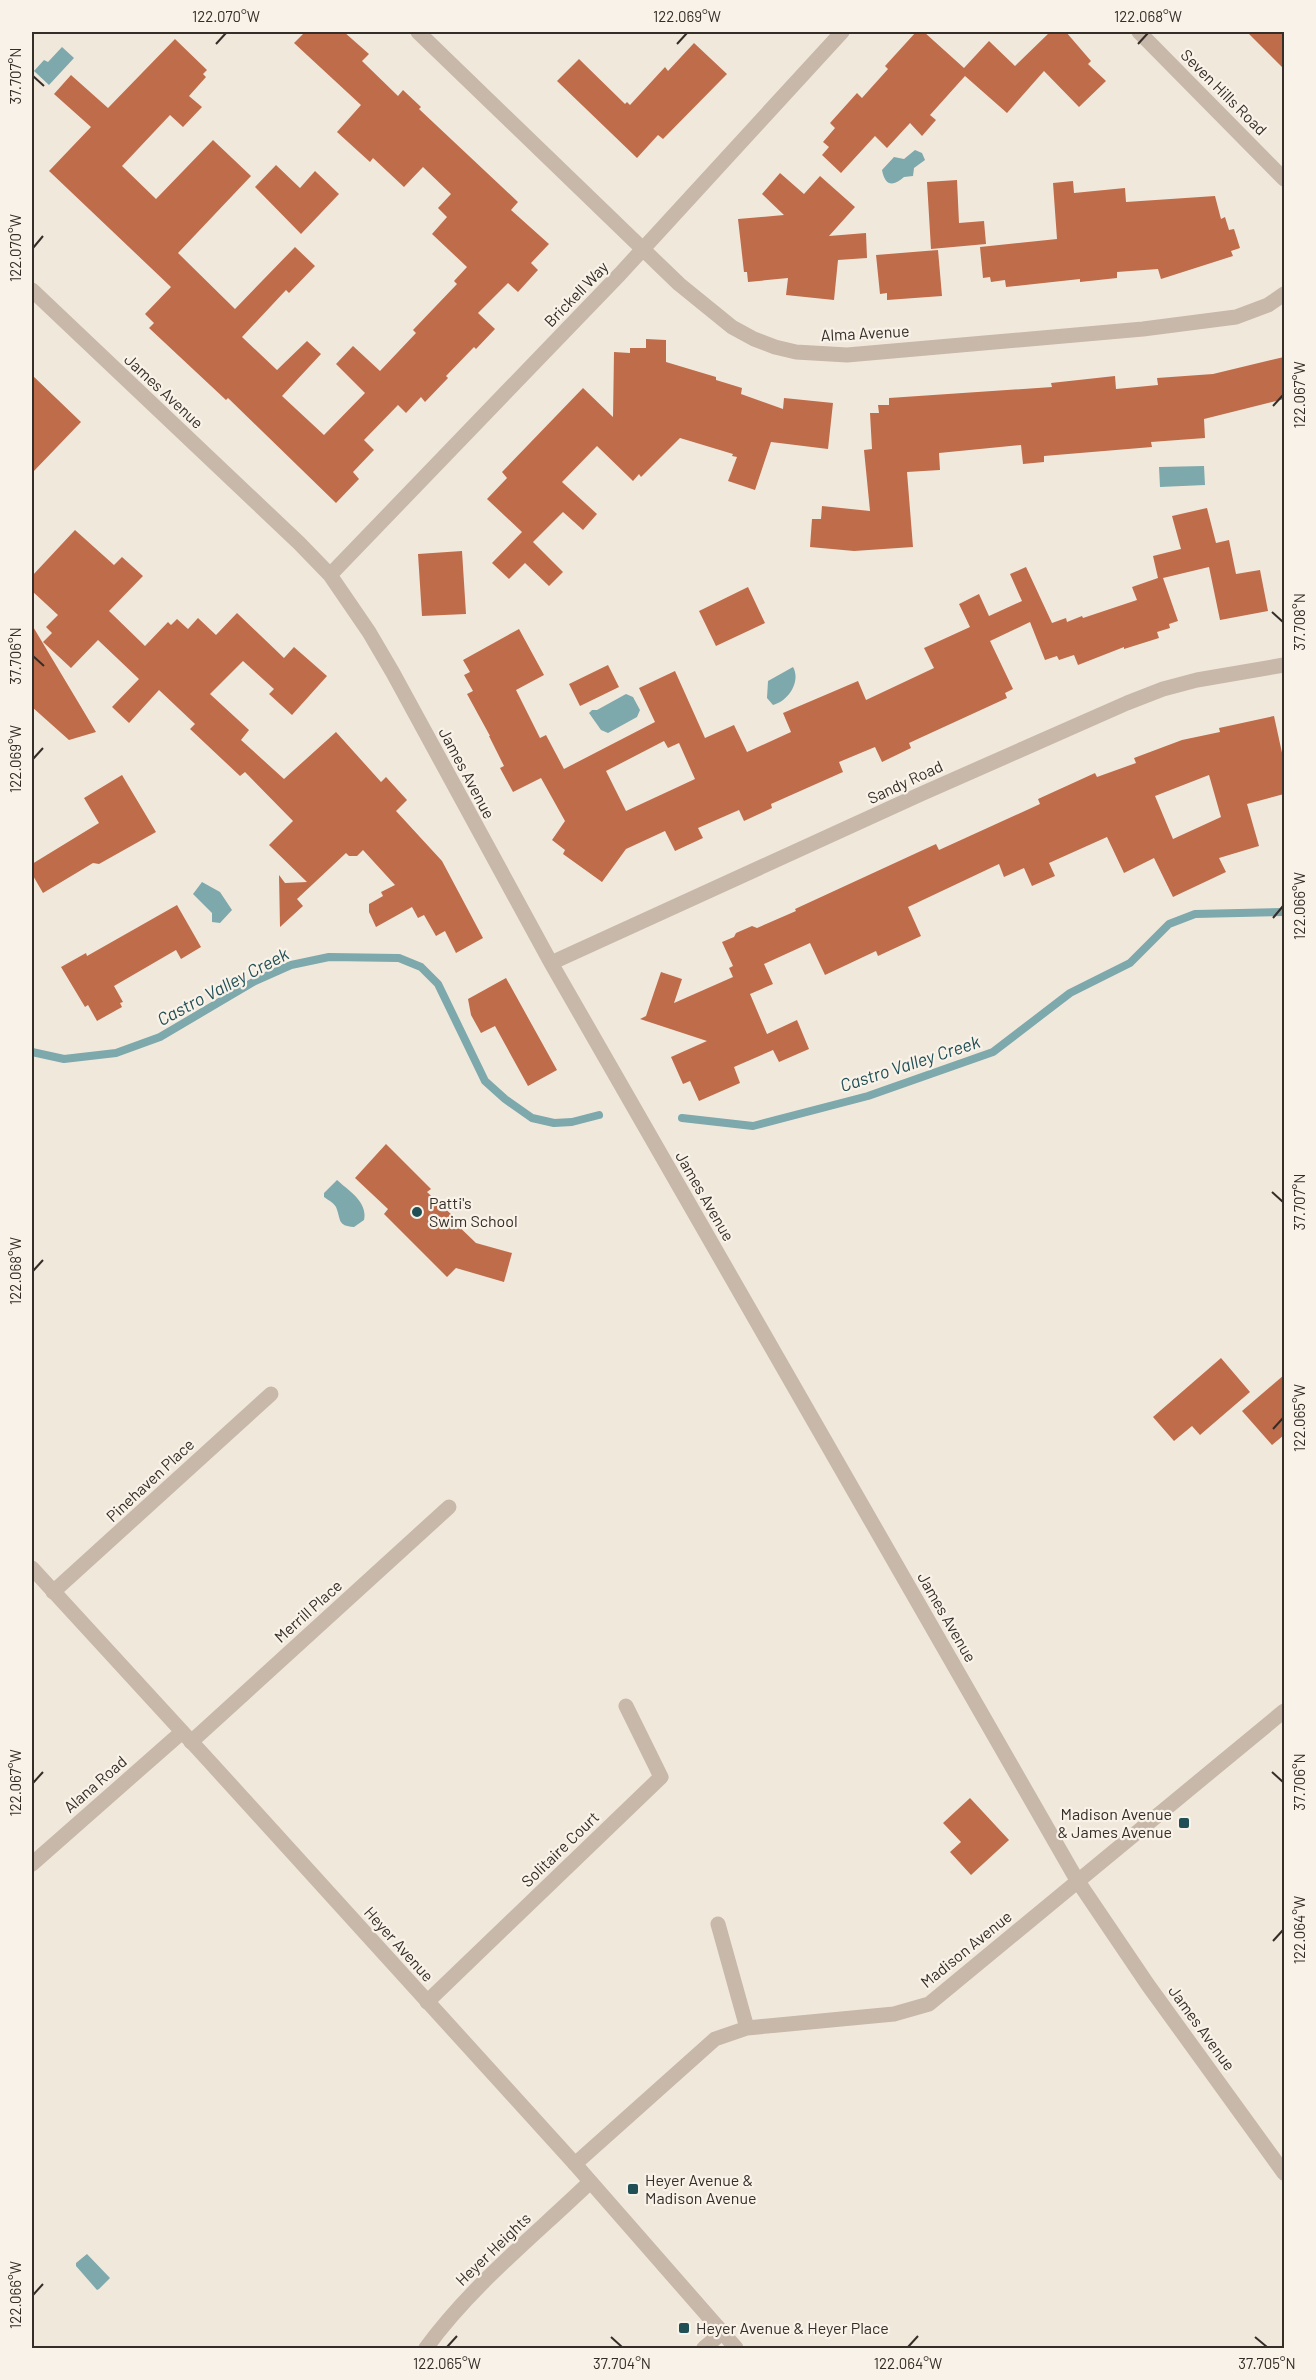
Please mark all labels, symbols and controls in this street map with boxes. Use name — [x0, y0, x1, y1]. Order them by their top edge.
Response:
text: 122.070°W — [192, 7, 260, 25]
text: 122.069°W — [653, 7, 721, 25]
text: 122.068°W — [1114, 7, 1182, 25]
street label: Seven Hills Road — [1177, 45, 1271, 139]
text: 37.707°N — [6, 48, 24, 104]
text: 122.070°W — [6, 214, 24, 282]
street label: Brickell Way — [540, 256, 612, 330]
street label: Alma Avenue — [820, 321, 910, 344]
street label: James Avenue — [121, 349, 208, 432]
text: 122.067°W — [1290, 361, 1308, 429]
text: 37.708°N — [1290, 593, 1308, 651]
text: 37.706°N — [6, 627, 24, 685]
street label: James Avenue — [435, 724, 499, 822]
text: 122.069°W — [6, 725, 24, 793]
street label: Sandy Road — [864, 756, 945, 807]
text: 122.066°W — [1290, 872, 1308, 940]
water label: Castro Valley Creek — [153, 942, 292, 1030]
water label: Castro Valley Creek — [837, 1030, 983, 1096]
street label: James Avenue — [672, 1147, 739, 1244]
text: 37.707°N — [1290, 1174, 1308, 1230]
place label: Patti's Swim School — [429, 1193, 518, 1230]
marker: Patti's Swim School — [410, 1205, 424, 1219]
text: 122.068°W — [6, 1237, 24, 1305]
text: 122.065°W — [1290, 1384, 1308, 1452]
street label: Pinehaven Place — [102, 1434, 197, 1525]
street label: James Avenue — [914, 1568, 981, 1665]
street label: Merrill Place — [270, 1575, 345, 1646]
text: 122.067°W — [6, 1749, 24, 1817]
street label: Alana Road — [59, 1751, 130, 1816]
text: 37.706°N — [1290, 1753, 1308, 1811]
place label: Madison Avenue & James Avenue — [1058, 1804, 1172, 1841]
street label: Solitaire Court — [517, 1807, 602, 1890]
marker: Madison Avenue & James Avenue — [1177, 1816, 1191, 1830]
text: 122.064°W — [1290, 1896, 1308, 1964]
street label: Heyer Avenue — [361, 1902, 438, 1985]
street label: Madison Avenue — [916, 1906, 1015, 1991]
street label: James Avenue — [1165, 1981, 1240, 2074]
place label: Heyer Avenue & Madison Avenue — [645, 2170, 757, 2207]
marker: Heyer Avenue & Madison Avenue — [626, 2182, 640, 2196]
street label: Heyer Heights — [451, 2208, 534, 2289]
text: 122.066°W — [6, 2261, 24, 2329]
place label: Heyer Avenue & Heyer Place — [696, 2318, 889, 2337]
marker: Heyer Avenue & Heyer Place — [677, 2321, 691, 2335]
text: 122.065°W — [413, 2354, 481, 2372]
text: 37.704°N — [593, 2354, 651, 2372]
text: 122.064°W — [874, 2354, 942, 2372]
text: 37.705°N — [1238, 2354, 1296, 2372]

